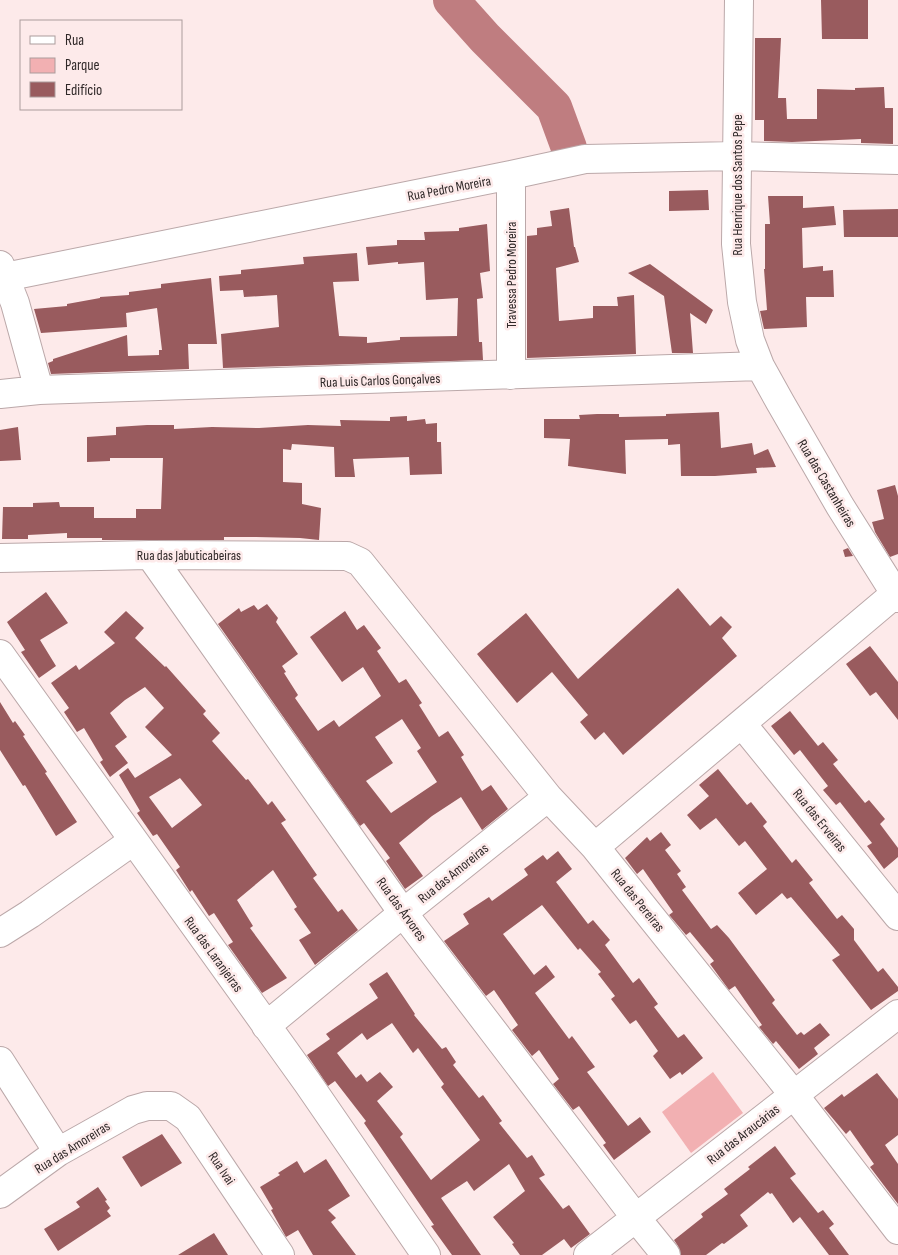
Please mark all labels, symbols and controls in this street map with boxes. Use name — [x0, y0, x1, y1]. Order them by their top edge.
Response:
legend — [20, 20, 182, 110]
text: Rua — [65, 31, 84, 50]
text: Parque — [65, 56, 100, 75]
text: Edifício — [65, 81, 102, 100]
street label: Rua Henrique dos Santos Pepe — [729, 114, 746, 256]
street label: Rua Pedro Moreira — [406, 172, 492, 205]
street label: Travessa Pedro Moreira — [503, 222, 520, 328]
street label: Rua Luis Carlos Gonçalves — [319, 370, 441, 391]
street label: Rua das Castanheiras — [794, 436, 859, 530]
street label: Rua das Jabuticabeiras — [137, 547, 241, 564]
street label: Rua das Erveiras — [789, 785, 850, 855]
street label: Rua das Amoreiras — [415, 840, 492, 907]
street label: Rua das Pereiras — [607, 865, 668, 935]
street label: Rua das Árvores — [373, 874, 430, 944]
street label: Rua das Laranjeiras — [181, 913, 247, 995]
street label: Rua das Araucárias — [704, 1101, 783, 1168]
street label: Rua das Amoreiras — [31, 1118, 113, 1177]
street label: Rua Ivai — [204, 1149, 239, 1188]

